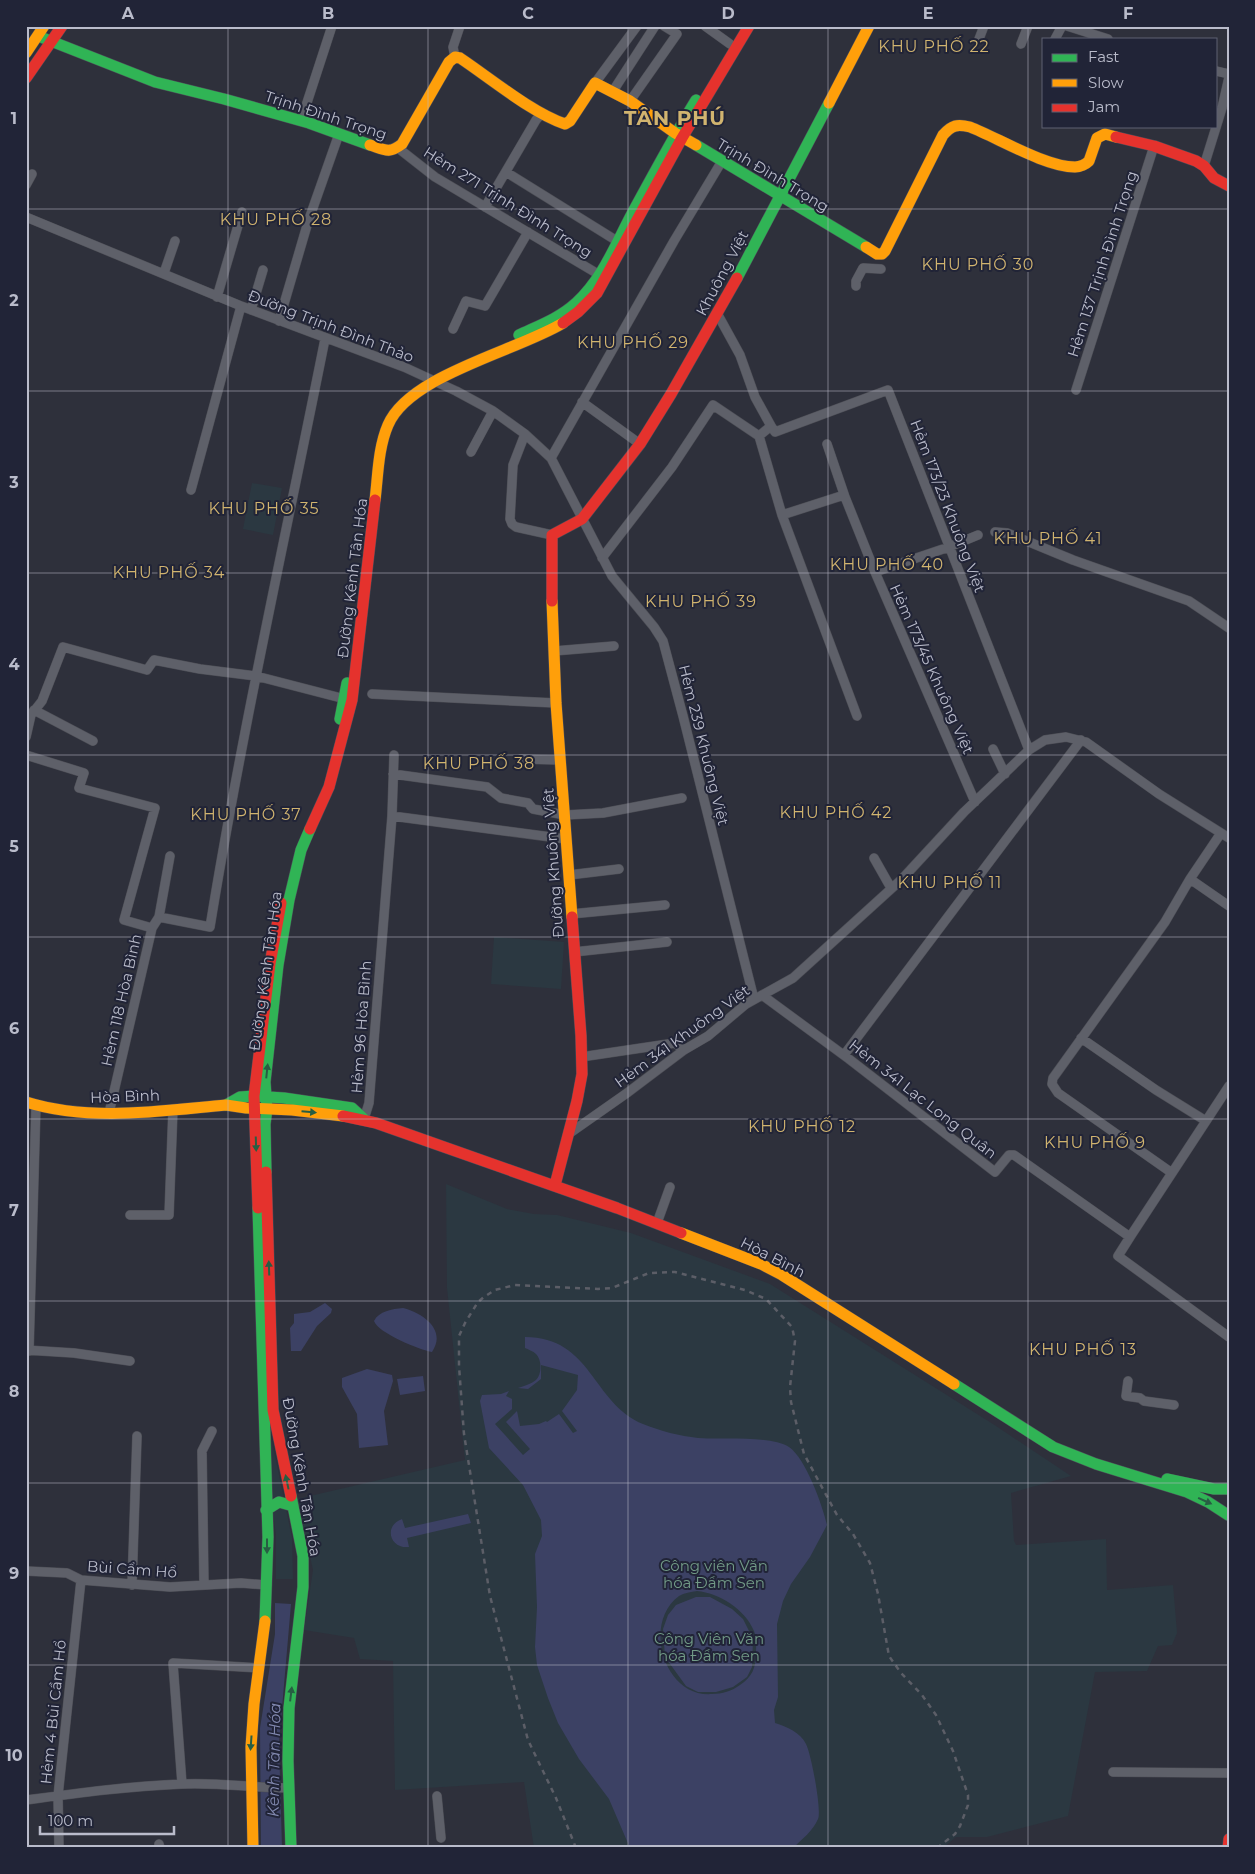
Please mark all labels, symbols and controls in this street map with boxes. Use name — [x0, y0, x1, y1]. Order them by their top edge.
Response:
text: A — [121, 4, 135, 23]
text: B — [322, 4, 334, 23]
text: C — [522, 4, 534, 23]
text: D — [721, 4, 735, 23]
text: E — [923, 4, 933, 23]
text: F — [1123, 4, 1133, 23]
district label: KHU PHỐ 22 — [878, 36, 990, 56]
legend — [1042, 38, 1218, 128]
text: Fast — [1088, 47, 1119, 66]
text: Slow — [1088, 73, 1124, 92]
street label: Trịnh Đình Trọng — [263, 86, 389, 144]
text: Jam — [1087, 97, 1120, 116]
district label: TÂN PHÚ — [624, 106, 726, 130]
text: 1 — [11, 109, 17, 128]
street label: Trịnh Đình Trọng — [714, 134, 832, 216]
street label: Hẻm 271 Trịnh Đình Trọng — [420, 142, 596, 262]
street label: Hẻm 137 Trịnh Đình Trọng — [1063, 168, 1141, 360]
district label: KHU PHỐ 28 — [220, 209, 332, 229]
street label: Khuông Việt — [692, 227, 752, 319]
district label: KHU PHỐ 30 — [922, 254, 1034, 274]
street label: Đường Trịnh Đình Thảo — [245, 286, 417, 366]
text: 2 — [9, 291, 19, 310]
district label: KHU PHỐ 29 — [577, 332, 689, 352]
street label: Hẻm 173/23 Khuông Việt — [906, 417, 990, 595]
text: 3 — [8, 473, 19, 492]
street label: Đường Kênh Tân Hóa — [333, 497, 371, 659]
district label: KHU PHỐ 35 — [208, 498, 320, 518]
district label: KHU PHỐ 41 — [993, 528, 1103, 548]
district label: KHU PHỐ 40 — [830, 554, 944, 574]
district label: KHU PHỐ 34 — [113, 562, 225, 582]
street label: Hẻm 173/45 Khuông Việt — [886, 581, 978, 757]
district label: KHU PHỐ 39 — [645, 591, 757, 611]
text: 4 — [8, 655, 20, 674]
street label: Hẻm 239 Khuông Việt — [675, 663, 733, 827]
district label: KHU PHỐ 38 — [423, 753, 535, 773]
street label: Đường Khuông Việt — [538, 787, 568, 939]
district label: KHU PHỐ 42 — [780, 802, 892, 822]
district label: KHU PHỐ 37 — [190, 804, 302, 824]
text: 5 — [9, 837, 19, 856]
district label: KHU PHỐ 11 — [898, 872, 1002, 892]
street label: Đường Kênh Tân Hóa — [244, 890, 286, 1052]
street label: Hẻm 118 Hòa Bình — [97, 932, 145, 1068]
street label: Hẻm 96 Hòa Bình — [347, 960, 375, 1094]
street label: Hẻm 341 Khuông Việt — [611, 981, 753, 1091]
text: 6 — [9, 1019, 19, 1038]
street label: Hẻm 341 Lạc Long Quân — [845, 1035, 1001, 1163]
one-way arrow — [263, 1063, 271, 1079]
street label: Hòa Bình — [90, 1085, 160, 1107]
one-way arrow — [301, 1108, 317, 1116]
district label: KHU PHỐ 12 — [748, 1116, 856, 1136]
district label: KHU PHỐ 9 — [1044, 1132, 1146, 1152]
one-way arrow — [252, 1137, 260, 1153]
text: 7 — [9, 1201, 19, 1220]
street label: Hòa Bình — [738, 1233, 808, 1281]
one-way arrow — [265, 1260, 273, 1276]
district label: KHU PHỐ 13 — [1029, 1339, 1137, 1359]
text: 8 — [9, 1382, 19, 1401]
street label: Đường Kênh Tân Hóa — [279, 1396, 325, 1558]
one-way arrow — [283, 1474, 291, 1489]
one-way arrow — [1198, 1497, 1212, 1505]
one-way arrow — [263, 1539, 271, 1555]
street label: Bùi Cẩm Hổ — [86, 1556, 178, 1582]
park label: Công viên Văn hóa Đầm Sen — [660, 1556, 768, 1592]
text: 9 — [9, 1564, 19, 1583]
park label: Công Viên Văn hóa Đầm Sen — [654, 1629, 764, 1665]
street label: Hẻm 4 Bùi Cầm Hổ — [36, 1639, 70, 1785]
one-way arrow — [287, 1686, 295, 1702]
water label: Kênh Tân Hóa — [264, 1702, 285, 1817]
one-way arrow — [247, 1735, 255, 1751]
text: 10 — [5, 1746, 23, 1765]
scale bar — [40, 1804, 174, 1836]
text: 100 m — [48, 1811, 93, 1830]

